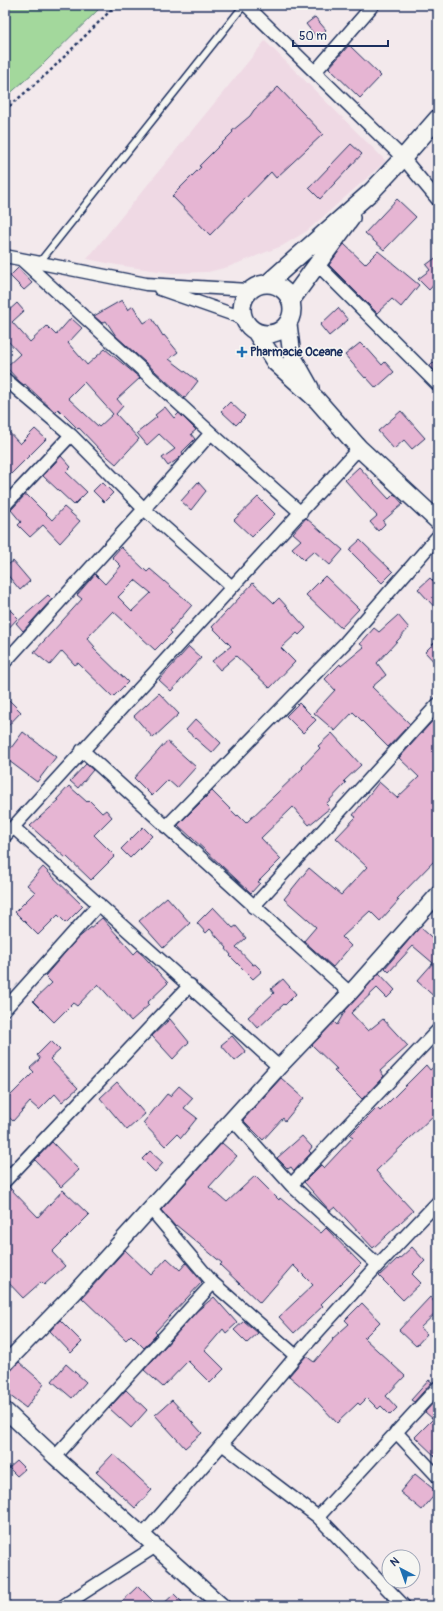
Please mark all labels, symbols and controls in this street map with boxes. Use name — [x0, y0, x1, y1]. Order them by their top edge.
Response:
scale bar — [293, 22, 388, 48]
text: 50 m — [299, 29, 327, 44]
place label: Pharmacie Oceane — [250, 345, 344, 360]
marker: Pharmacie Oceane — [237, 347, 247, 357]
north arrow — [381, 1549, 421, 1589]
text: N — [388, 1554, 402, 1569]

